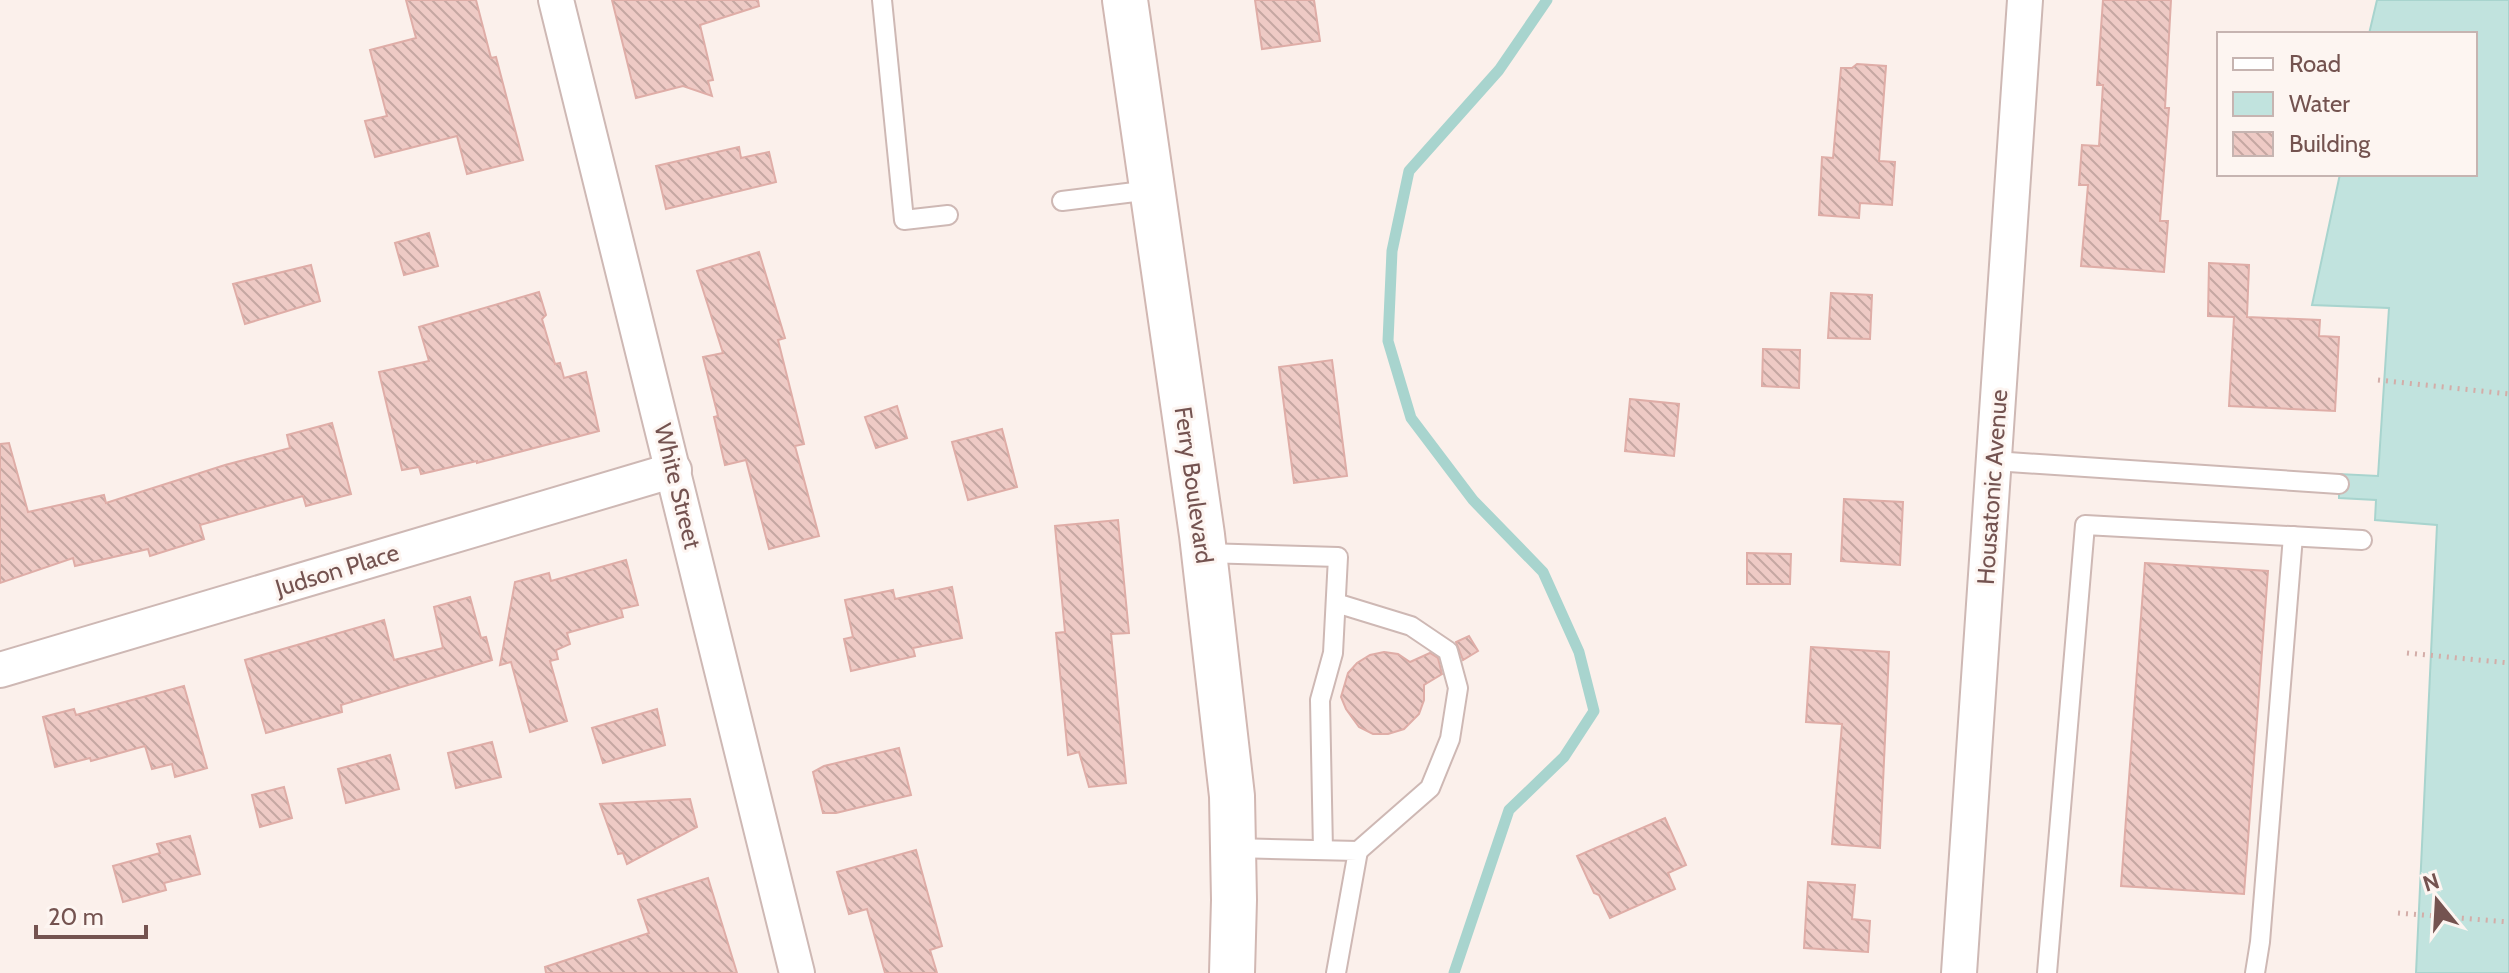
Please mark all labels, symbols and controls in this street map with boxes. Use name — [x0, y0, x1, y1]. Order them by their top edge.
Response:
legend — [2217, 32, 2477, 176]
text: Road — [2289, 49, 2341, 78]
text: Water — [2289, 89, 2350, 118]
text: Building — [2289, 129, 2371, 158]
street label: Housatonic Avenue — [1971, 388, 2013, 586]
street label: Ferry Boulevard — [1169, 405, 1219, 565]
street label: White Street — [648, 420, 708, 552]
street label: Judson Place — [271, 537, 402, 603]
north arrow — [2397, 861, 2477, 941]
text: N — [2419, 867, 2443, 898]
scale bar — [36, 889, 146, 939]
text: 20 m — [48, 902, 104, 931]

